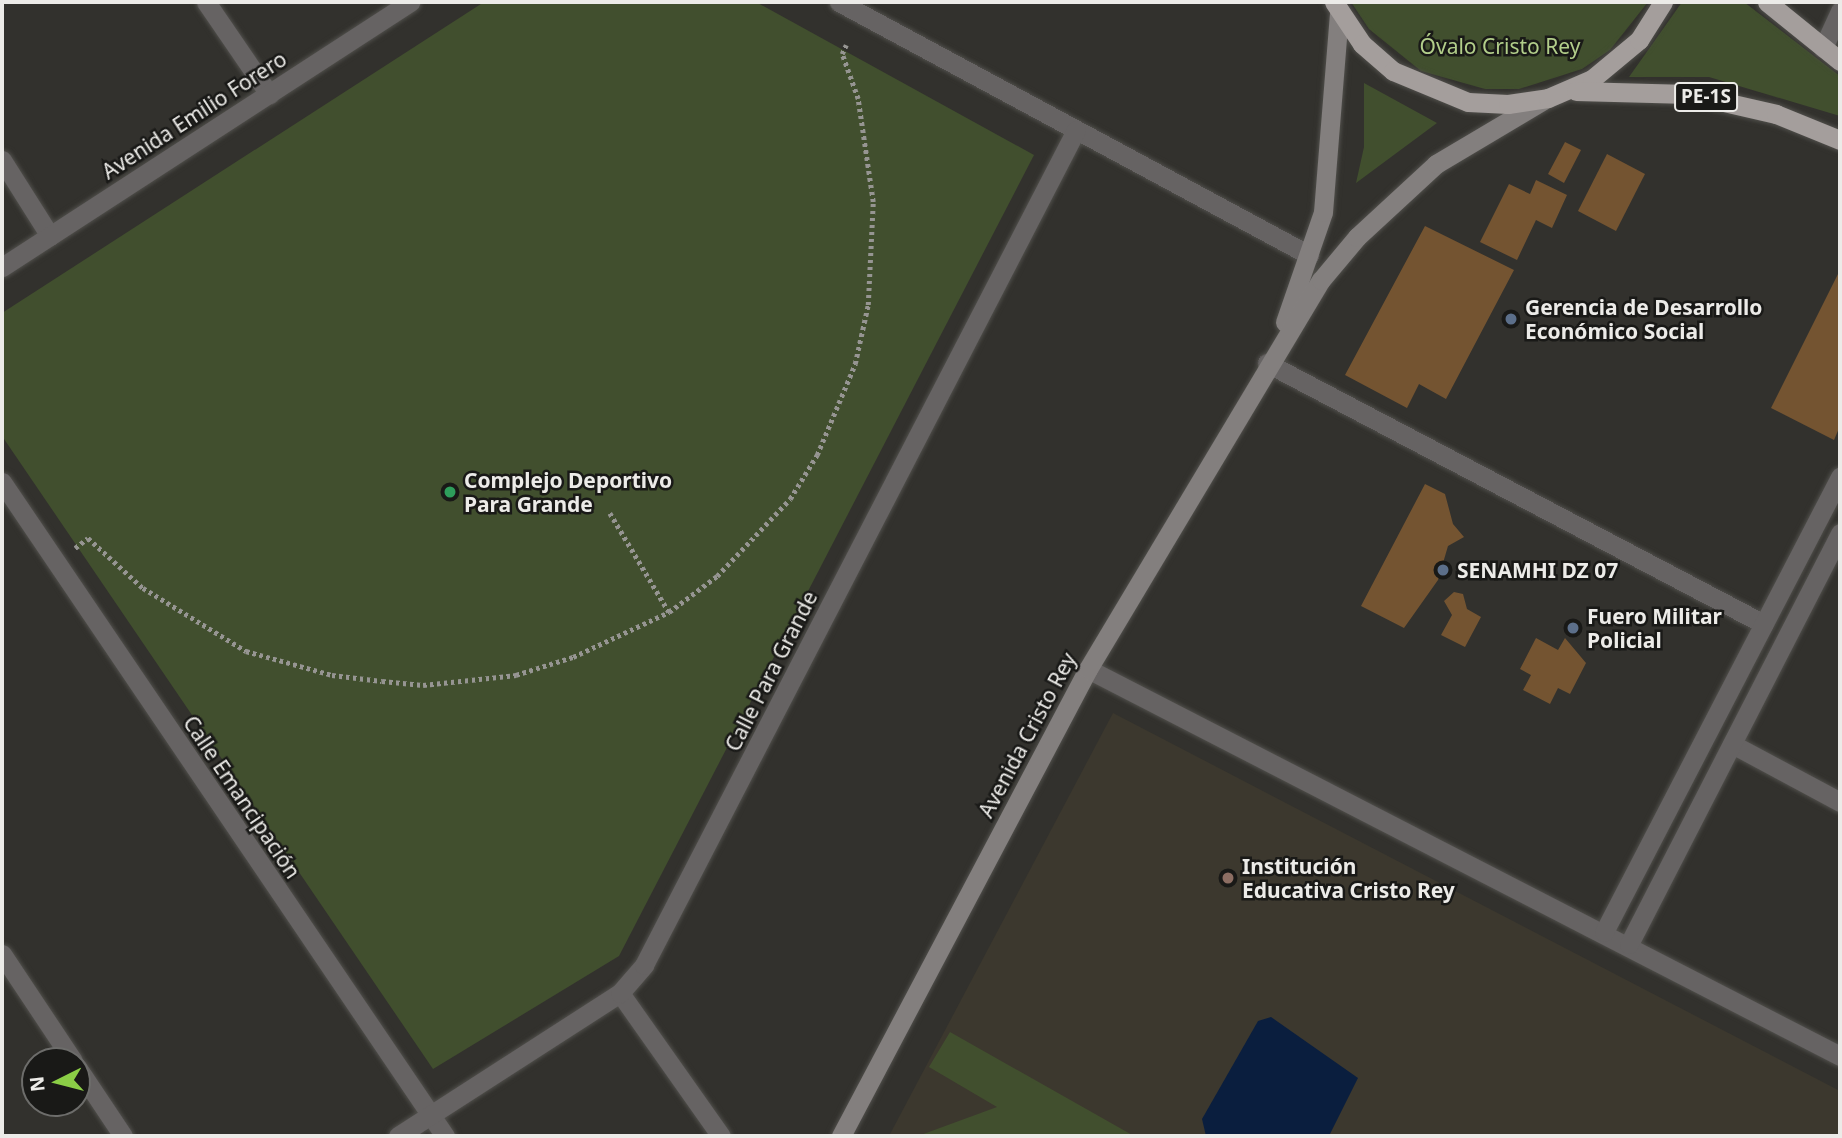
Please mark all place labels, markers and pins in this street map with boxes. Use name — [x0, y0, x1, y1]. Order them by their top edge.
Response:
place label: Gerencia de Desarrollo Económico Social — [1525, 294, 1762, 344]
marker: Gerencia de Desarrollo Económico Social — [1503, 311, 1519, 327]
place label: Complejo Deportivo Para Grande — [464, 467, 672, 517]
marker: Complejo Deportivo Para Grande — [442, 484, 458, 500]
place label: SENAMHI DZ 07 — [1457, 557, 1618, 583]
marker: SENAMHI DZ 07 — [1435, 562, 1451, 578]
place label: Fuero Militar Policial — [1587, 603, 1722, 653]
marker: Fuero Militar Policial — [1565, 620, 1581, 636]
place label: Institución Educativa Cristo Rey — [1242, 853, 1455, 903]
marker: Institución Educativa Cristo Rey — [1220, 870, 1236, 886]

